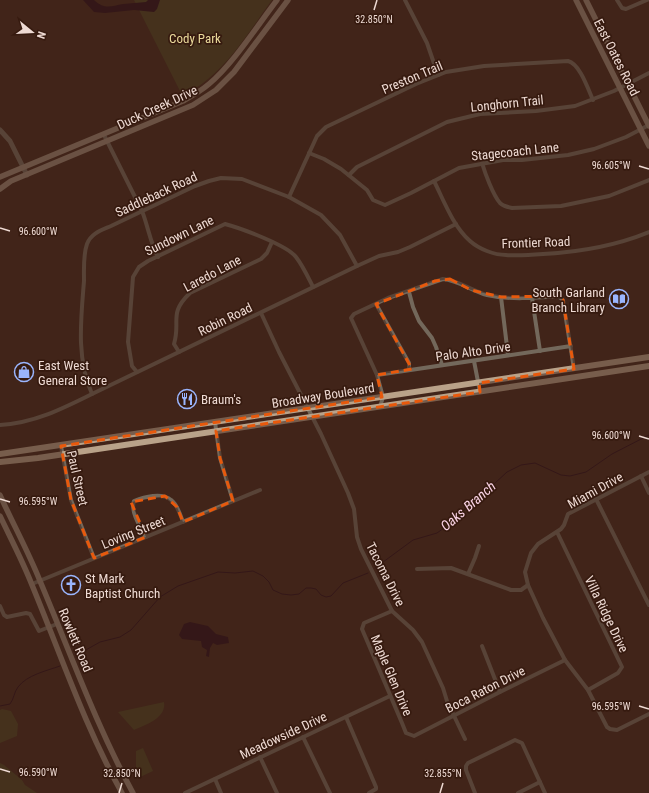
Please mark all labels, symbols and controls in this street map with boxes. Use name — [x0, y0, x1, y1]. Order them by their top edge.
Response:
north arrow — [12, 12, 52, 52]
text: 32.850°N — [355, 14, 393, 25]
street label: East Oates Road — [591, 16, 642, 98]
text: N — [34, 30, 48, 40]
park label: Cody Park — [169, 31, 221, 46]
street label: Preston Trail — [380, 58, 445, 97]
street label: Duck Creek Drive — [115, 82, 200, 133]
street label: Longhorn Trail — [470, 92, 544, 115]
street label: Stagecoach Lane — [470, 139, 560, 164]
text: 96.605°W — [592, 160, 631, 171]
street label: Saddleback Road — [113, 169, 199, 220]
street label: Sundown Lane — [142, 212, 216, 259]
text: 96.600°W — [19, 226, 58, 237]
street label: Frontier Road — [501, 234, 571, 251]
street label: Laredo Lane — [181, 252, 244, 295]
place label: South Garland Branch Library — [531, 285, 606, 315]
library icon: South Garland Branch Library — [608, 288, 630, 310]
street label: Robin Road — [196, 300, 255, 339]
street label: Palo Alto Drive — [435, 339, 511, 364]
place label: East West General Store — [38, 358, 107, 388]
shop icon: East West General Store — [13, 361, 35, 383]
street label: Broadway Boulevard — [271, 380, 376, 411]
restaurant icon: Braum's — [176, 388, 198, 410]
place label: Braum's — [201, 392, 241, 407]
text: 96.600°W — [592, 430, 631, 441]
street label: Paul Street — [64, 449, 91, 507]
street label: Miami Drive — [565, 469, 625, 512]
water label: Oaks Branch — [437, 478, 499, 534]
text: 96.595°W — [19, 496, 58, 507]
street label: Loving Street — [99, 513, 167, 552]
street label: Tacoma Drive — [363, 540, 408, 609]
place label: St Mark Baptist Church — [85, 571, 160, 601]
church icon: St Mark Baptist Church — [60, 574, 82, 596]
street label: Villa Ridge Drive — [582, 574, 632, 655]
street label: Rowlett Road — [55, 606, 96, 674]
street label: Maple Glen Drive — [368, 632, 415, 718]
street label: Boca Raton Drive — [443, 663, 528, 716]
text: 96.595°W — [592, 701, 631, 712]
street label: Meadowside Drive — [237, 709, 329, 762]
text: 96.590°W — [19, 767, 58, 778]
text: 32.850°N — [103, 768, 141, 779]
text: 32.855°N — [424, 768, 462, 779]

